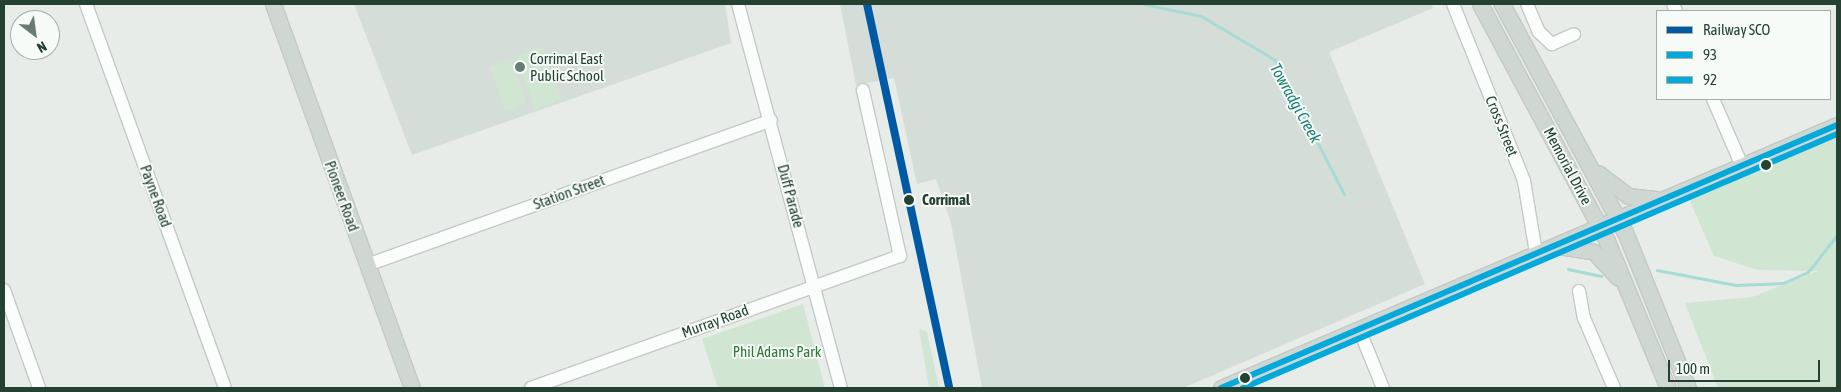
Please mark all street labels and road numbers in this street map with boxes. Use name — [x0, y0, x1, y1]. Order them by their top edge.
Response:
street label: Cross Street — [1482, 93, 1522, 159]
street label: Memorial Drive — [1540, 124, 1596, 208]
street label: Pioneer Road — [321, 158, 363, 234]
street label: Payne Road — [136, 162, 176, 230]
street label: Duff Parade — [774, 162, 808, 230]
street label: Station Street — [531, 171, 607, 213]
street label: Murray Road — [679, 301, 751, 341]

